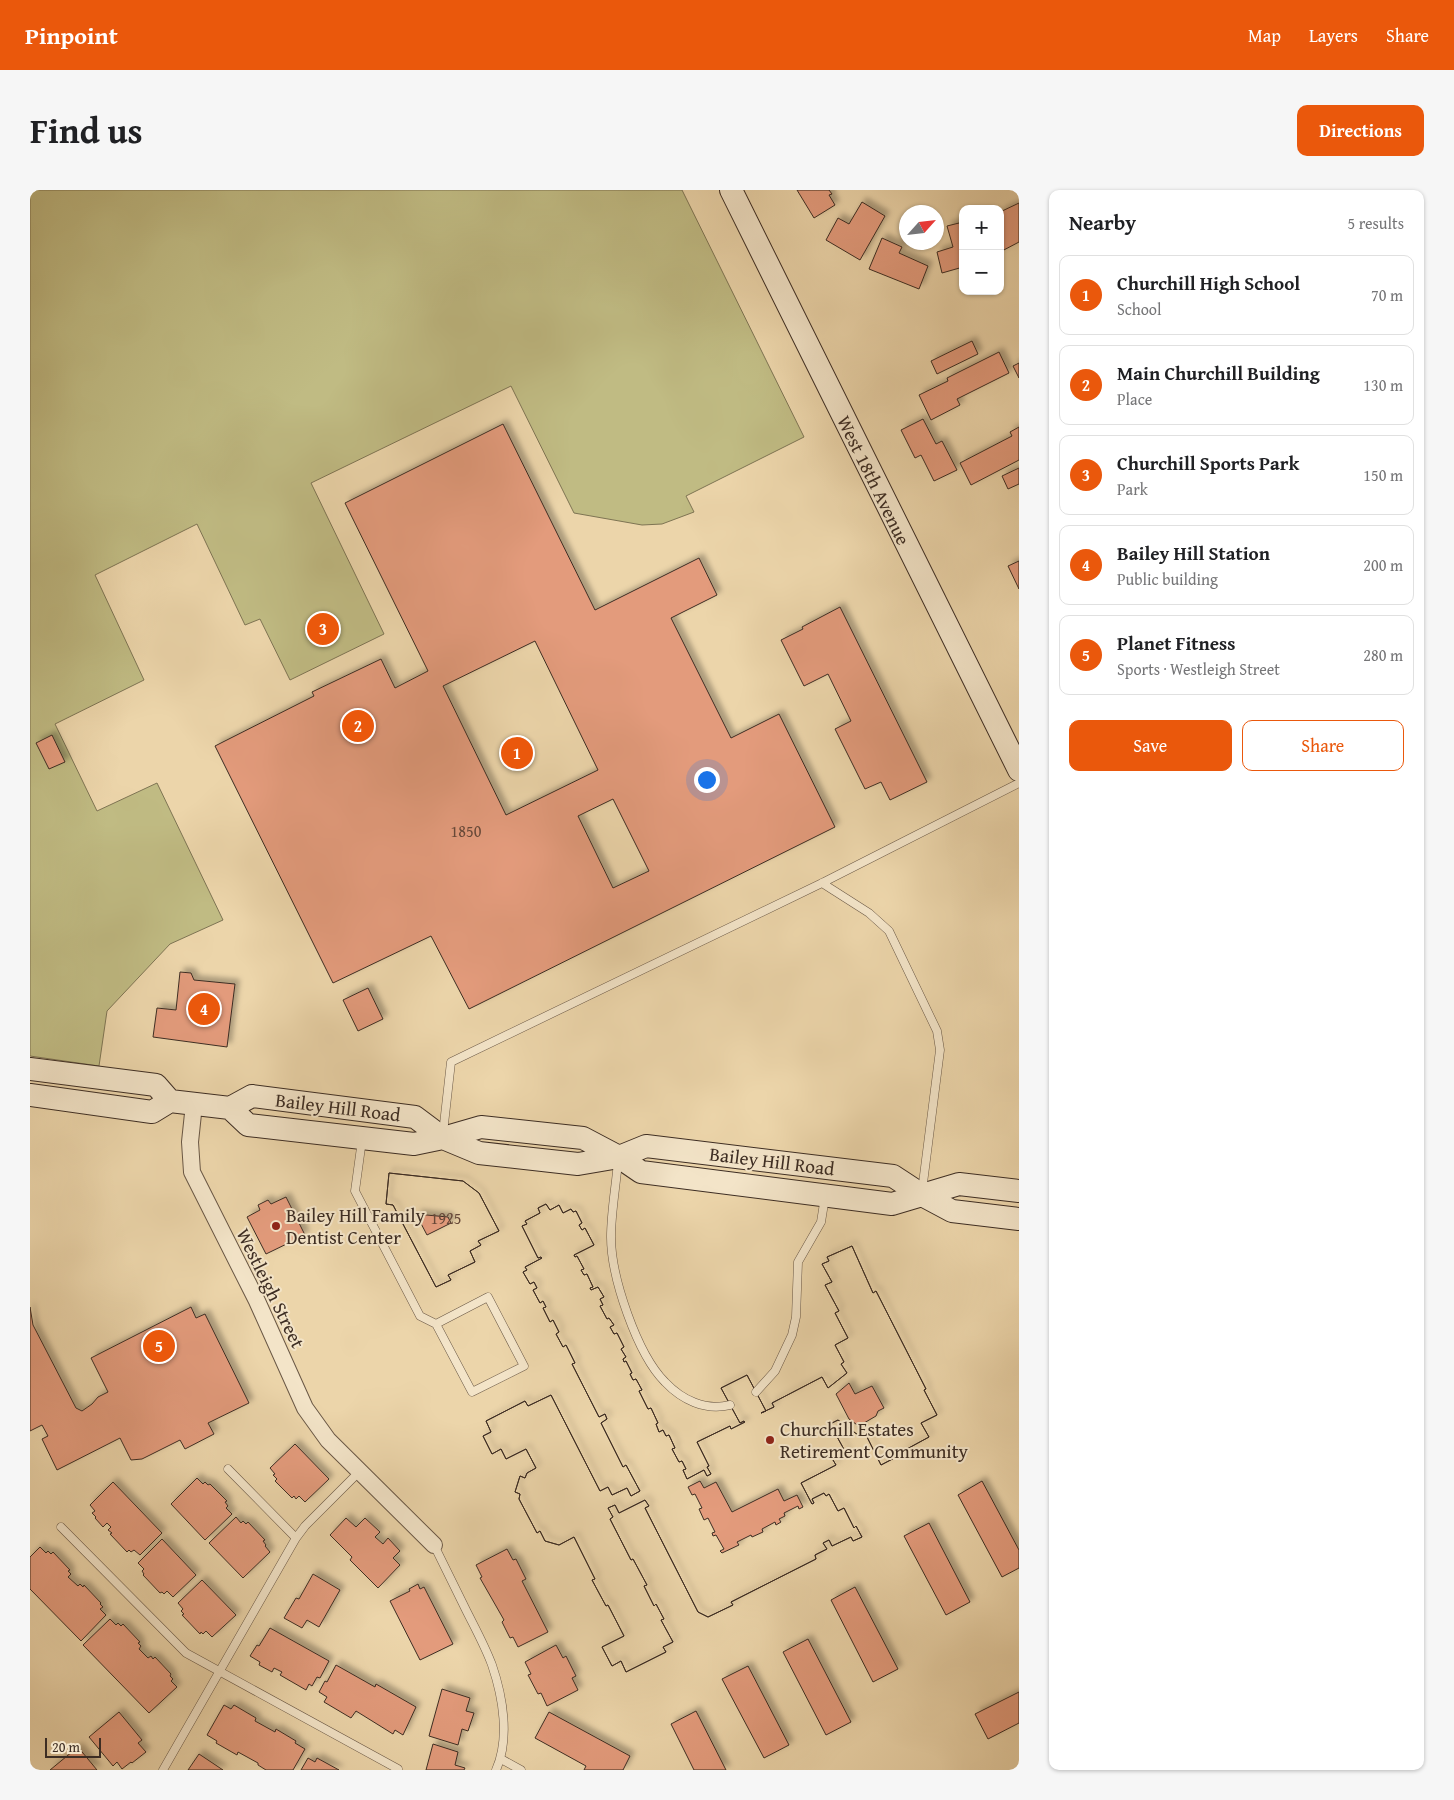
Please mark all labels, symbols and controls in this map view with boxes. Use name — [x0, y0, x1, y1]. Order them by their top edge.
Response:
text: Pinpoint — [25, 18, 118, 53]
text: Map — [1248, 22, 1281, 49]
text: Layers — [1309, 22, 1358, 49]
text: Share — [1386, 22, 1429, 49]
text: Find us — [30, 105, 143, 156]
button: Directions — [1297, 105, 1424, 156]
north arrow — [899, 205, 944, 250]
map controls — [959, 205, 1004, 295]
button: + — [959, 205, 1004, 250]
text: Nearby — [1069, 207, 1136, 238]
text: 5 results — [1347, 211, 1404, 235]
button: − — [959, 250, 1004, 295]
text: Churchill High School — [1117, 269, 1300, 297]
text: 1 — [1082, 283, 1090, 307]
text: 70 m — [1371, 283, 1403, 307]
text: School — [1117, 297, 1161, 321]
text: Main Churchill Building — [1117, 359, 1320, 387]
text: 2 — [1082, 373, 1090, 397]
text: 130 m — [1363, 373, 1403, 397]
text: Place — [1117, 387, 1152, 411]
street label: West 18th Avenue — [831, 410, 918, 550]
text: Churchill Sports Park — [1117, 449, 1299, 477]
text: 3 — [1082, 463, 1090, 487]
text: 150 m — [1363, 463, 1403, 487]
text: Park — [1117, 477, 1148, 501]
text: Bailey Hill Station — [1117, 539, 1270, 567]
text: 4 — [1082, 553, 1090, 577]
text: 200 m — [1363, 553, 1403, 577]
text: Public building — [1117, 567, 1218, 591]
pin: 3 — [307, 610, 339, 648]
text: Planet Fitness — [1117, 629, 1235, 657]
text: 5 — [1082, 643, 1090, 667]
text: 280 m — [1363, 643, 1403, 667]
text: Sports · Westleigh Street — [1117, 657, 1280, 681]
pin: 2 — [342, 707, 374, 745]
button: Save — [1069, 720, 1232, 771]
button: Share — [1242, 720, 1404, 771]
pin: 1 — [501, 734, 533, 772]
your location — [694, 767, 720, 793]
house number: 1850 — [451, 819, 482, 843]
pin: 4 — [188, 990, 220, 1028]
street label: Bailey Hill Road — [274, 1085, 403, 1129]
street label: Bailey Hill Road — [708, 1139, 837, 1183]
place label: Bailey Hill Family Dentist Center — [286, 1201, 425, 1251]
house number: 1925 — [431, 1206, 461, 1230]
marker: Bailey Hill Family Dentist Center — [270, 1220, 282, 1232]
street label: Westleigh Street — [230, 1223, 312, 1353]
pin: 5 — [143, 1327, 175, 1365]
place label: Churchill Estates Retirement Community — [780, 1415, 968, 1465]
marker: Churchill Estates Retirement Community — [764, 1434, 776, 1446]
scale bar — [45, 1735, 101, 1758]
text: 20 m — [52, 1737, 80, 1757]

